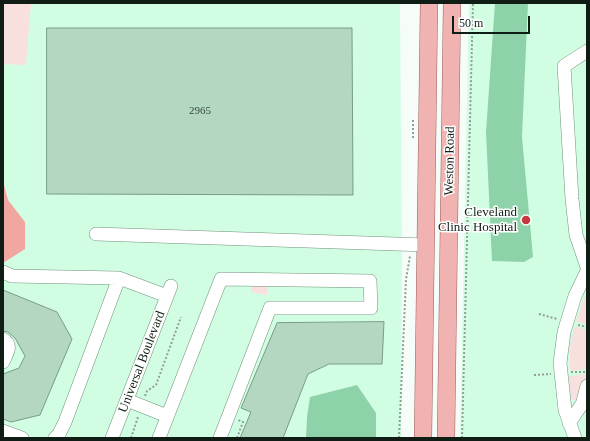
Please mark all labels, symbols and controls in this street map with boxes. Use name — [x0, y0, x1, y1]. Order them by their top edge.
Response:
scale bar — [454, 8, 532, 34]
text: 50 m — [459, 16, 483, 30]
house number: 2965 — [189, 104, 211, 118]
street label: Weston Road — [442, 126, 458, 196]
place label: Cleveland Clinic Hospital — [438, 205, 517, 236]
marker: Cleveland Clinic Hospital — [520, 214, 532, 226]
street label: Universal Boulevard — [115, 309, 169, 415]

